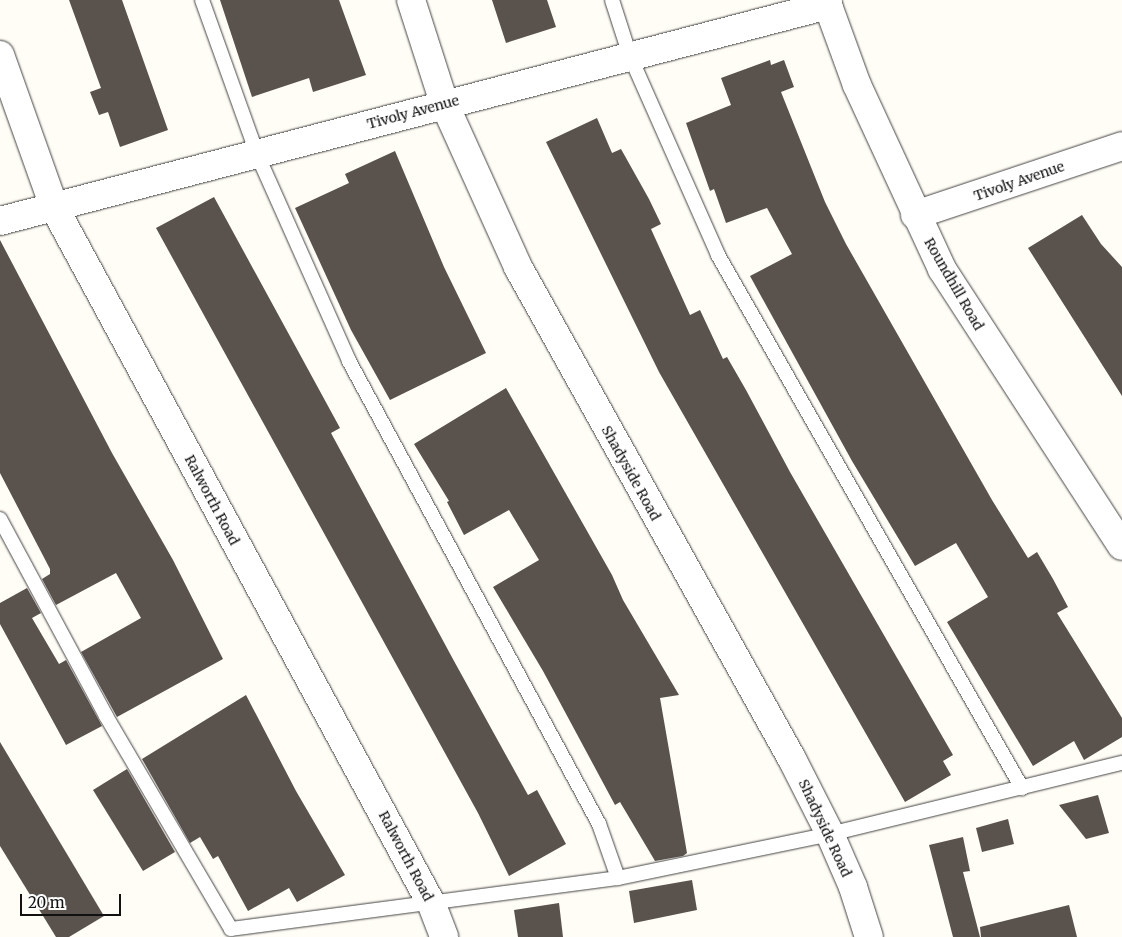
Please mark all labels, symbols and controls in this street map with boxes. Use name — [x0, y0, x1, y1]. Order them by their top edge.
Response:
street label: Tivoly Avenue — [365, 92, 461, 132]
street label: Tivoly Avenue — [972, 158, 1066, 204]
street label: Roundhill Road — [921, 235, 987, 333]
street label: Shadyside Road — [598, 423, 664, 523]
street label: Ralworth Road — [181, 452, 243, 548]
street label: Shadyside Road — [795, 776, 855, 880]
street label: Ralworth Road — [375, 808, 437, 904]
scale bar — [22, 884, 124, 916]
text: 20 m — [28, 893, 65, 912]

